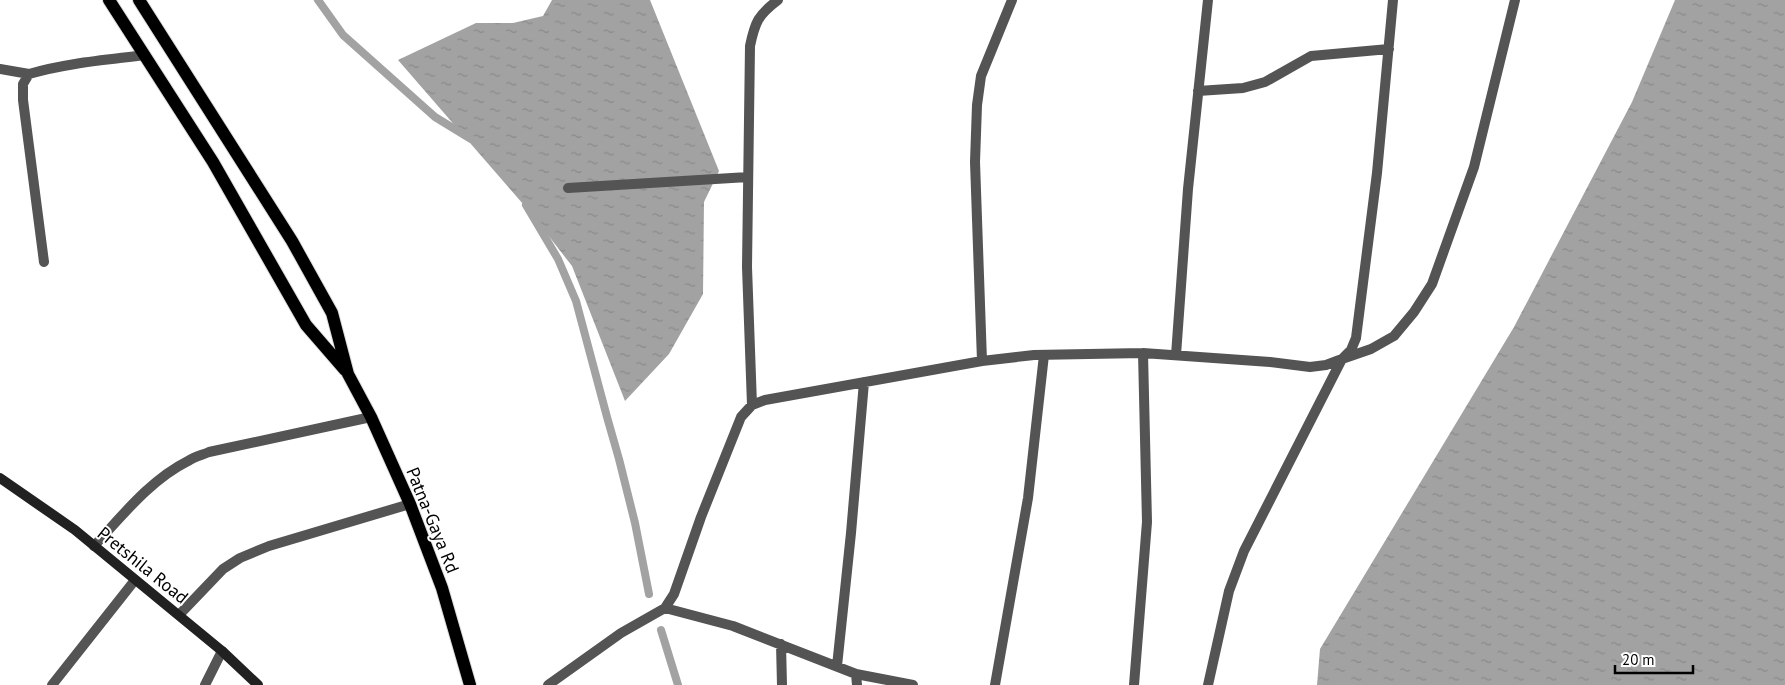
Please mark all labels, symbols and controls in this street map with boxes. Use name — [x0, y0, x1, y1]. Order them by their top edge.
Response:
street label: Patna-Gaya Rd — [401, 464, 465, 576]
street label: Pretshila Road — [93, 521, 193, 609]
scale bar — [1615, 642, 1692, 674]
text: 20 m — [1622, 650, 1655, 669]

